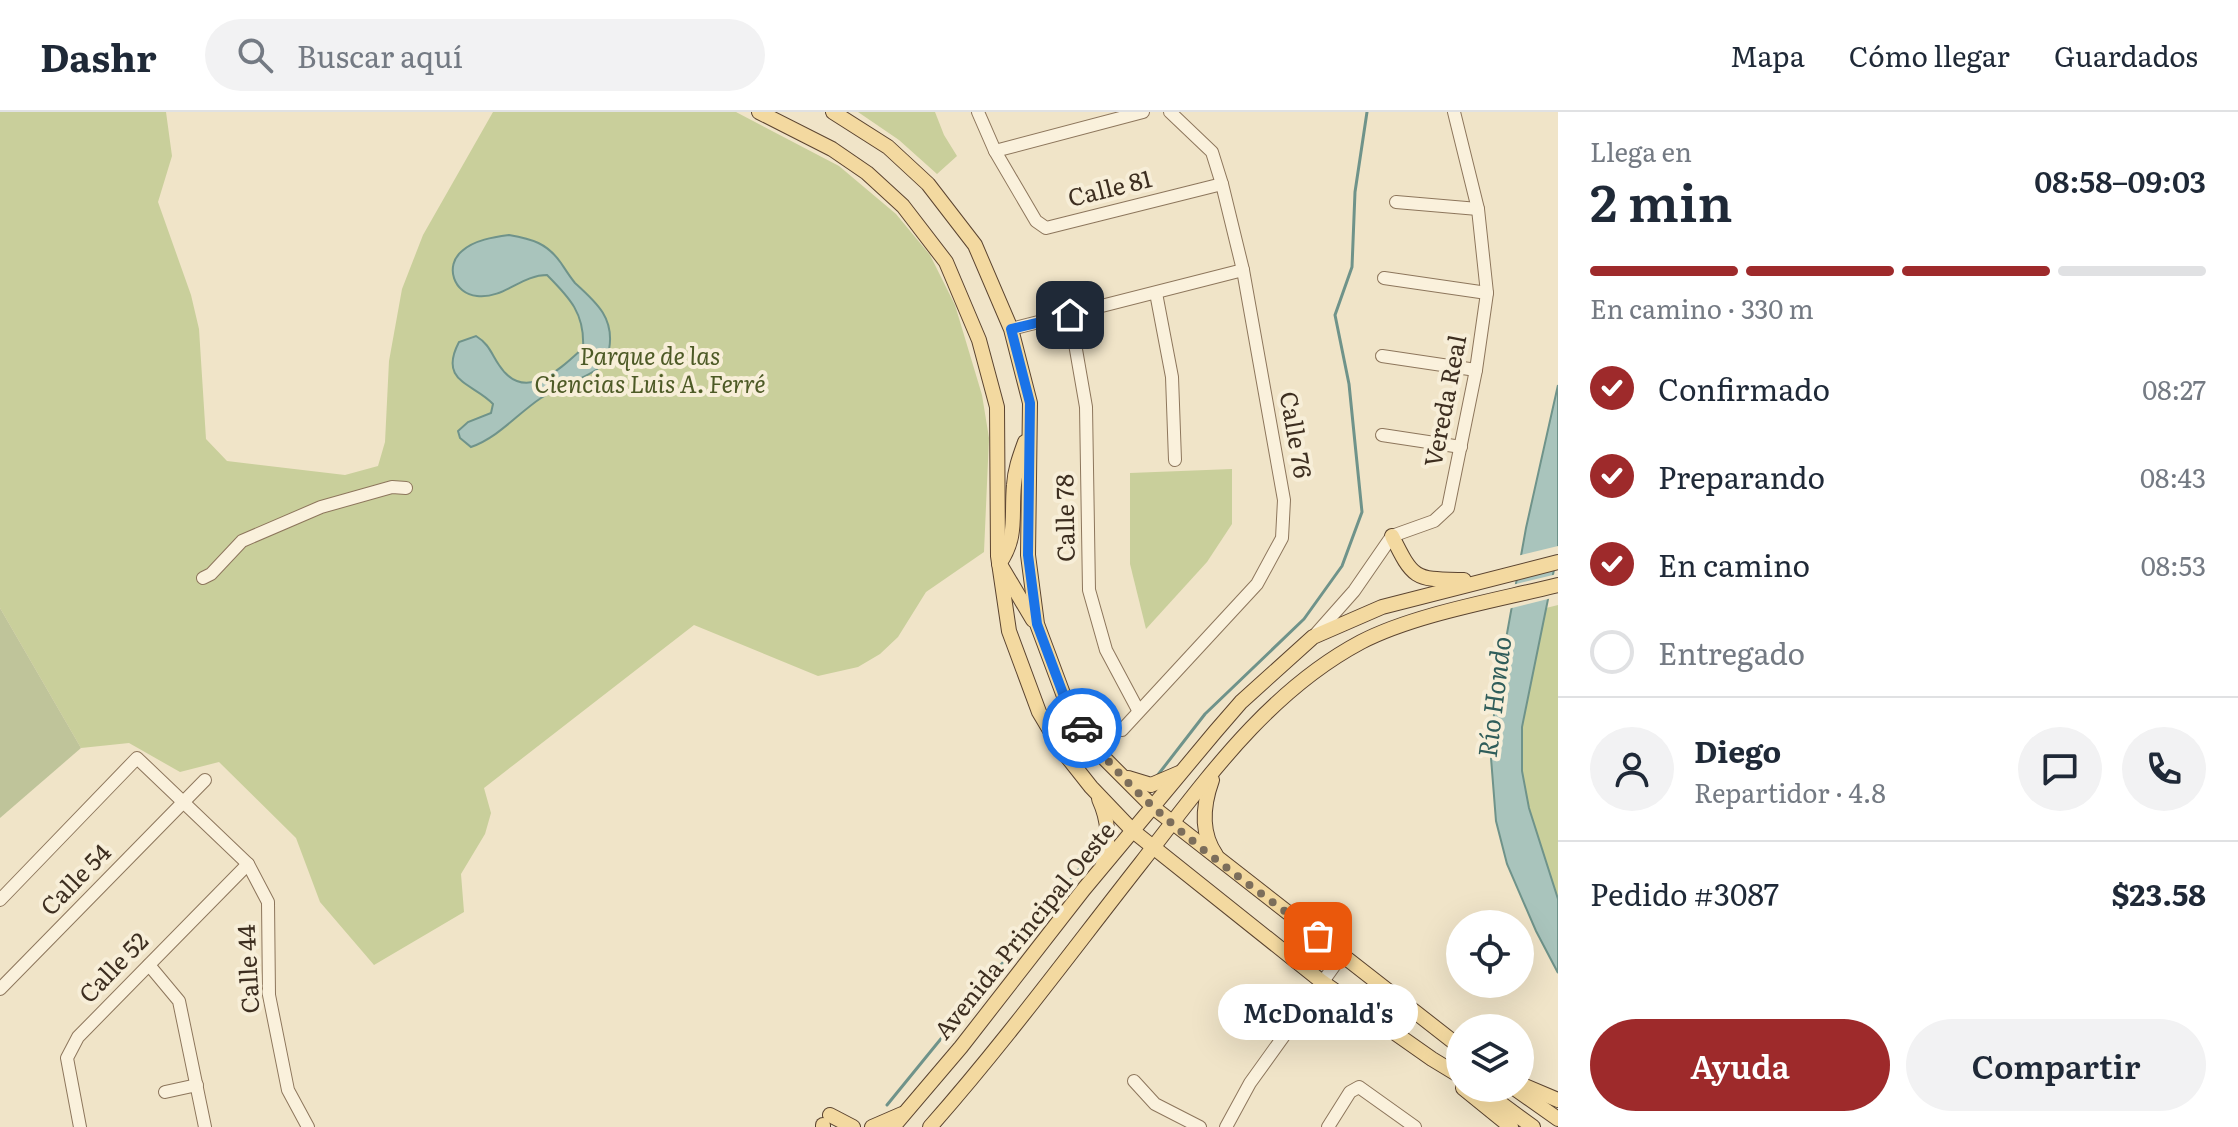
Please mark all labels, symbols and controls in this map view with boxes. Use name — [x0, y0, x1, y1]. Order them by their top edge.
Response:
search box — [205, 19, 765, 91]
text: Dashr — [40, 27, 157, 84]
icon: search — [233, 33, 277, 77]
text: Buscar aquí — [297, 33, 463, 77]
text: Mapa — [1730, 34, 1805, 76]
text: Cómo llegar — [1849, 34, 2010, 76]
text: Guardados — [2054, 34, 2198, 76]
text: Llega en — [1590, 131, 1692, 170]
text: 08:58–09:03 — [2034, 158, 2206, 202]
street label: Calle 81 — [1064, 159, 1155, 214]
text: 2 min — [1590, 161, 1733, 238]
pin — [1036, 281, 1104, 349]
text: En camino · 330 m — [1590, 288, 1814, 327]
icon: home — [1048, 293, 1092, 337]
street label: Vereda Real — [1414, 332, 1473, 469]
park label: Parque de las Ciencias Luis A. Ferré — [534, 337, 766, 400]
icon: check — [1590, 366, 1634, 410]
text: Confirmado — [1658, 366, 1830, 410]
text: 08:27 — [2142, 369, 2206, 408]
street label: Calle 76 — [1273, 388, 1322, 481]
icon: check — [1590, 454, 1634, 498]
text: Preparando — [1658, 454, 1825, 498]
text: 08:43 — [2140, 457, 2206, 496]
street label: Calle 78 — [1045, 474, 1082, 562]
icon: check — [1590, 542, 1634, 586]
text: En camino — [1658, 542, 1810, 586]
text: 08:53 — [2141, 545, 2206, 584]
text: Entregado — [1658, 630, 1805, 674]
water label: Río Hondo — [1466, 634, 1519, 760]
courier — [1042, 688, 1122, 768]
icon: car — [1060, 706, 1104, 750]
button: person — [1590, 727, 1674, 811]
button: chat — [2018, 727, 2102, 811]
button: phone — [2122, 727, 2206, 811]
text: Diego — [1694, 728, 1781, 772]
text: Repartidor · 4.8 — [1694, 772, 1886, 811]
street label: Avenida Principal Oeste — [924, 813, 1122, 1046]
street label: Calle 54 — [31, 834, 117, 922]
text: Pedido #3087 — [1590, 871, 1779, 915]
text: $23.58 — [2111, 871, 2206, 915]
pin — [1284, 902, 1352, 970]
map controls — [1446, 910, 1534, 1102]
button: locate — [1446, 910, 1534, 998]
icon: bag — [1296, 914, 1340, 958]
street label: Calle 52 — [69, 923, 155, 1010]
street label: Calle 44 — [227, 924, 266, 1015]
callout: McDonald's — [1218, 984, 1418, 1040]
text: McDonald's — [1243, 992, 1393, 1031]
button: layers — [1446, 1014, 1534, 1102]
button: Ayuda — [1590, 1019, 1890, 1111]
button: Compartir — [1906, 1019, 2206, 1111]

